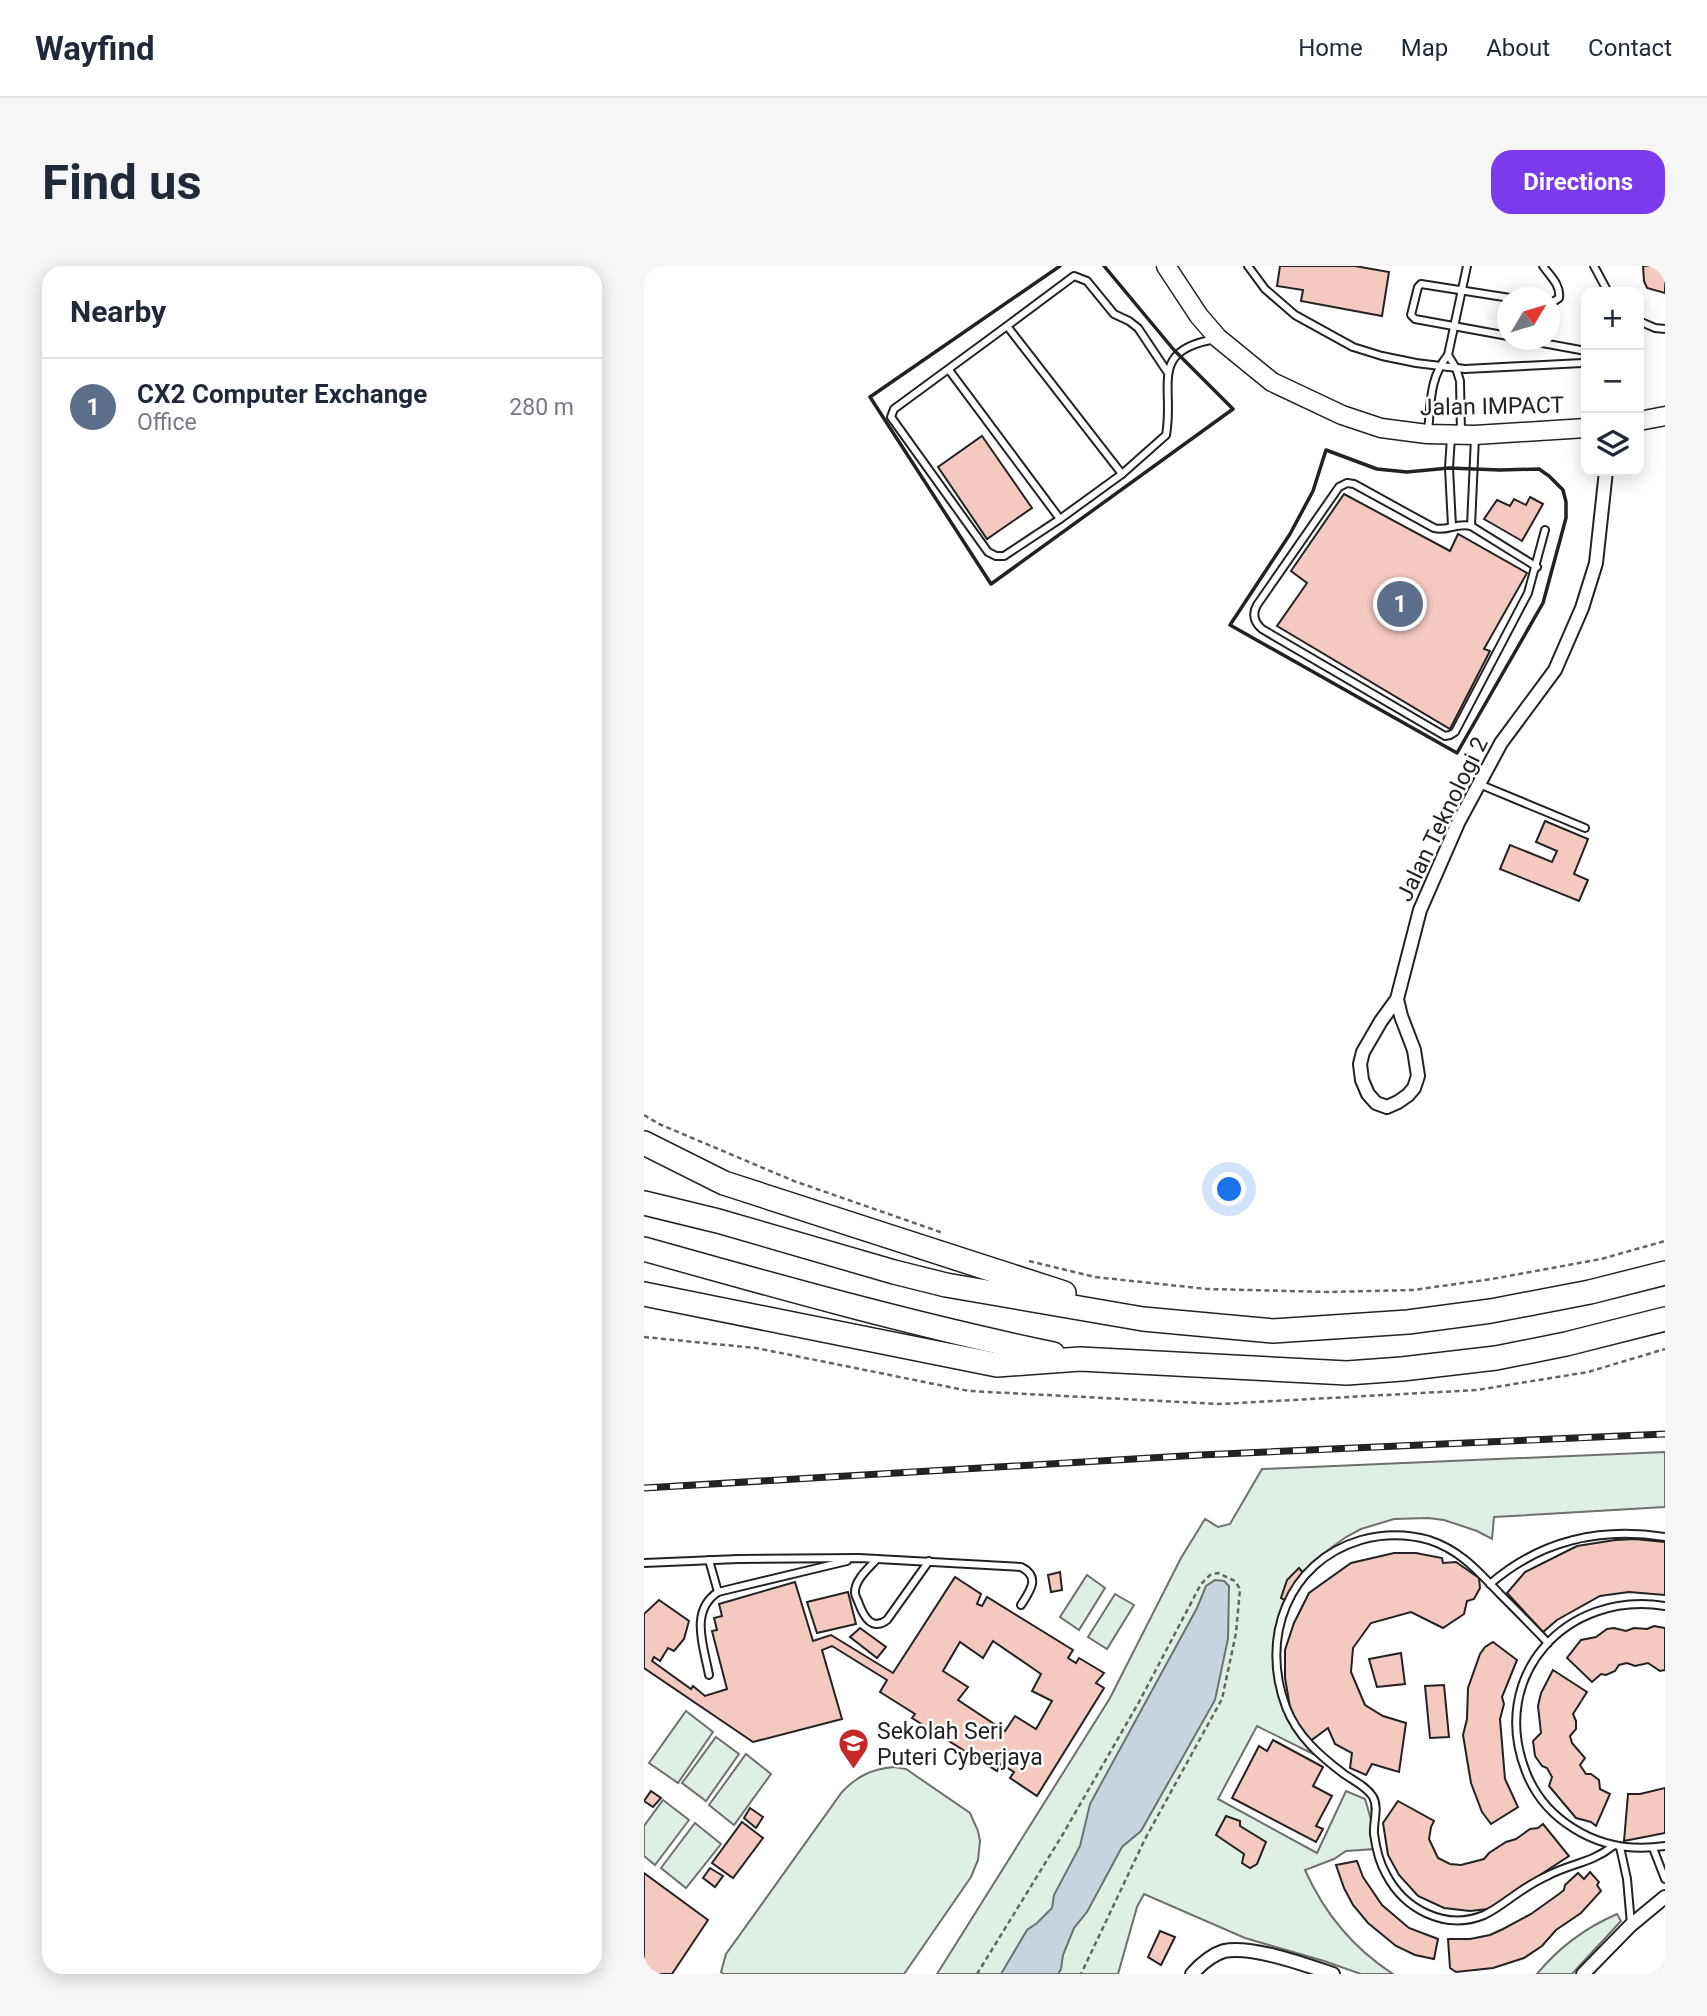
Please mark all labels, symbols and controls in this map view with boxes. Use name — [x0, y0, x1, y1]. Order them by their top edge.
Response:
text: Wayfind — [35, 29, 155, 68]
text: Home — [1298, 34, 1363, 62]
text: Map — [1401, 34, 1448, 62]
text: About — [1486, 34, 1550, 62]
text: Contact — [1588, 34, 1672, 62]
button: Directions — [1491, 150, 1665, 214]
text: Find us — [42, 154, 202, 211]
north arrow — [1497, 287, 1560, 350]
map controls — [1581, 287, 1644, 476]
button: + — [1581, 287, 1644, 350]
text: Nearby — [70, 294, 166, 329]
button: − — [1581, 350, 1644, 413]
text: CX2 Computer Exchange — [137, 379, 427, 409]
street label: Jalan IMPACT — [1420, 392, 1565, 421]
text: 1 — [86, 394, 100, 421]
text: 280 m — [509, 394, 574, 421]
text: Office — [137, 409, 197, 436]
button: layers — [1581, 413, 1644, 476]
pin: 1 — [1377, 578, 1423, 630]
street label: Jalan Teknologi 2 — [1391, 733, 1494, 906]
your location — [1212, 1172, 1246, 1206]
place label: Sekolah Seri Puteri Cyberjaya — [877, 1718, 1043, 1771]
school or university icon: Sekolah Seri Puteri Cyberjaya — [837, 1727, 871, 1771]

